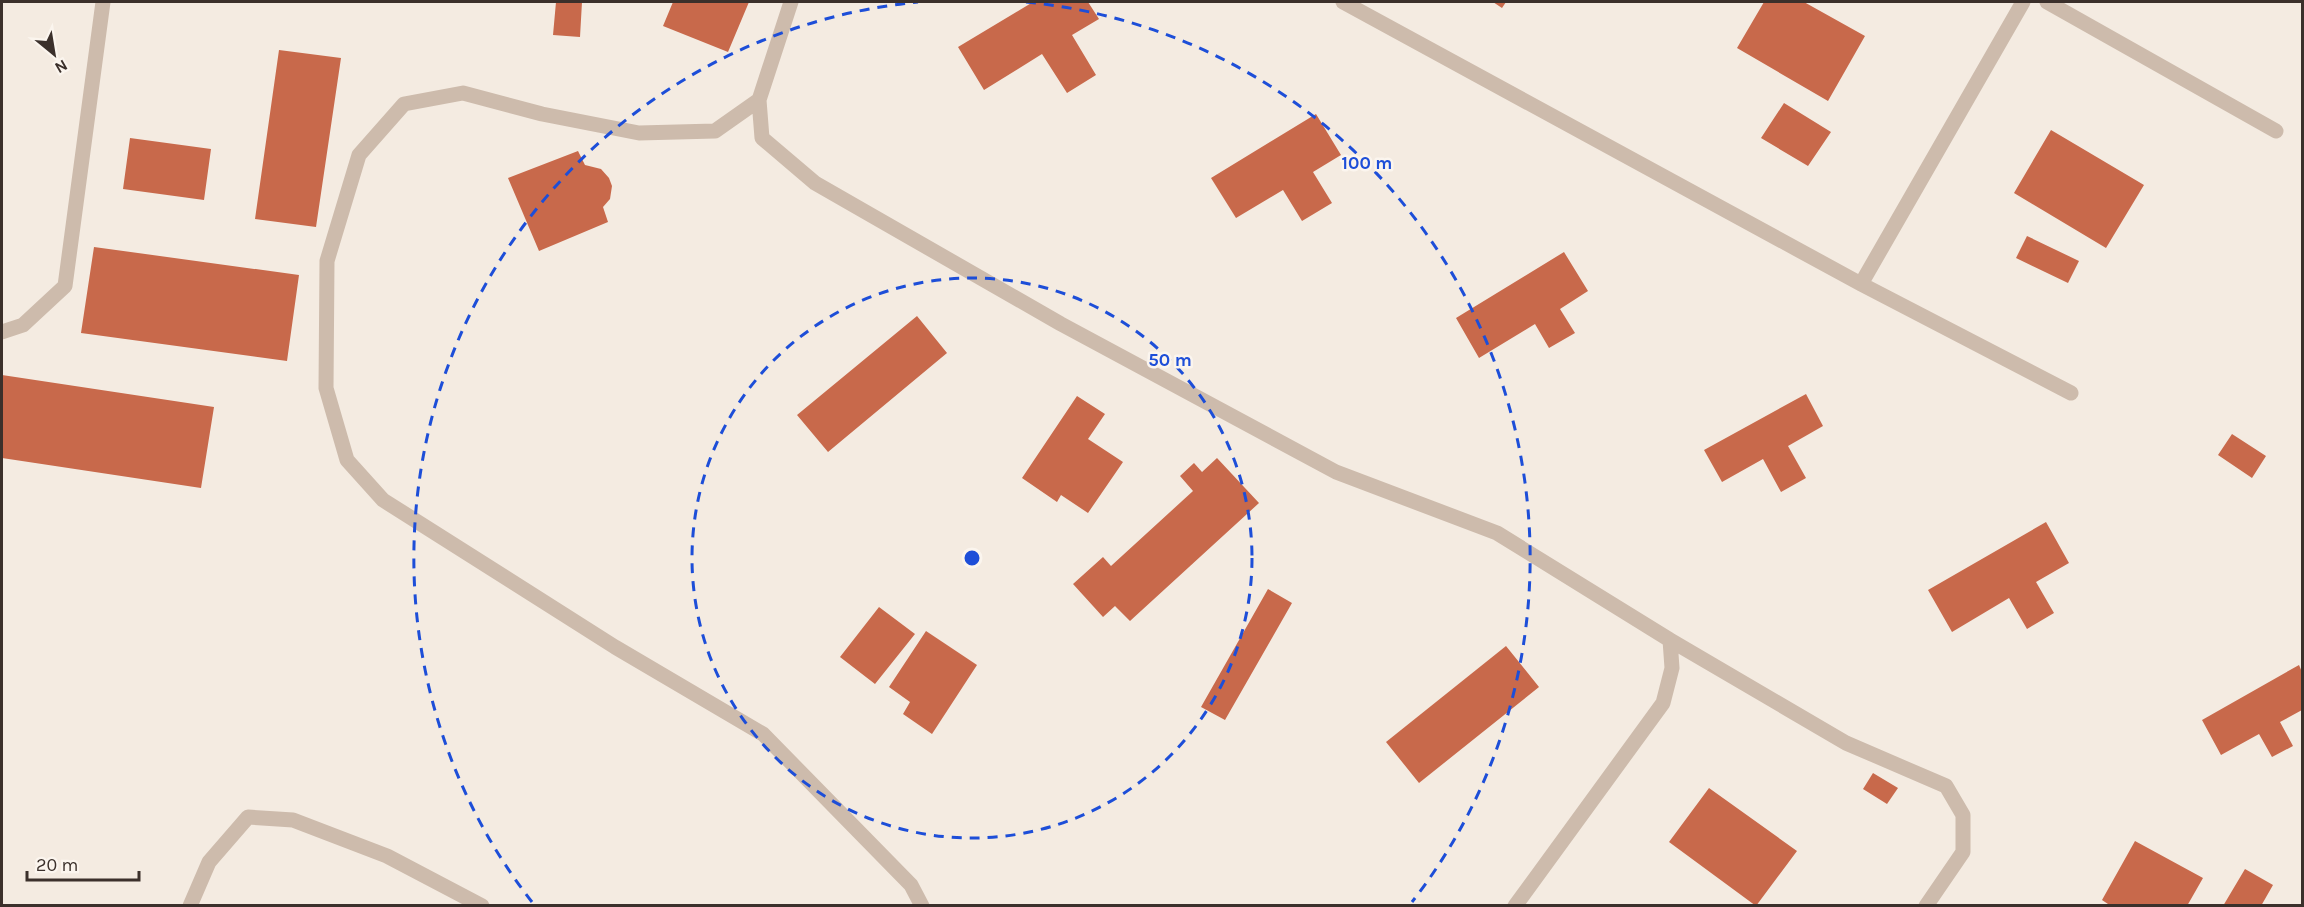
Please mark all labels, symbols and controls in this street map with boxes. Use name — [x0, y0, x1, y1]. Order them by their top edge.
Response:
north arrow — [24, 24, 84, 84]
text: N — [52, 55, 71, 78]
text: 100 m — [1342, 152, 1392, 174]
text: 50 m — [1148, 349, 1192, 371]
centre of rings — [962, 548, 982, 568]
scale bar — [27, 844, 140, 882]
text: 20 m — [36, 854, 78, 876]

